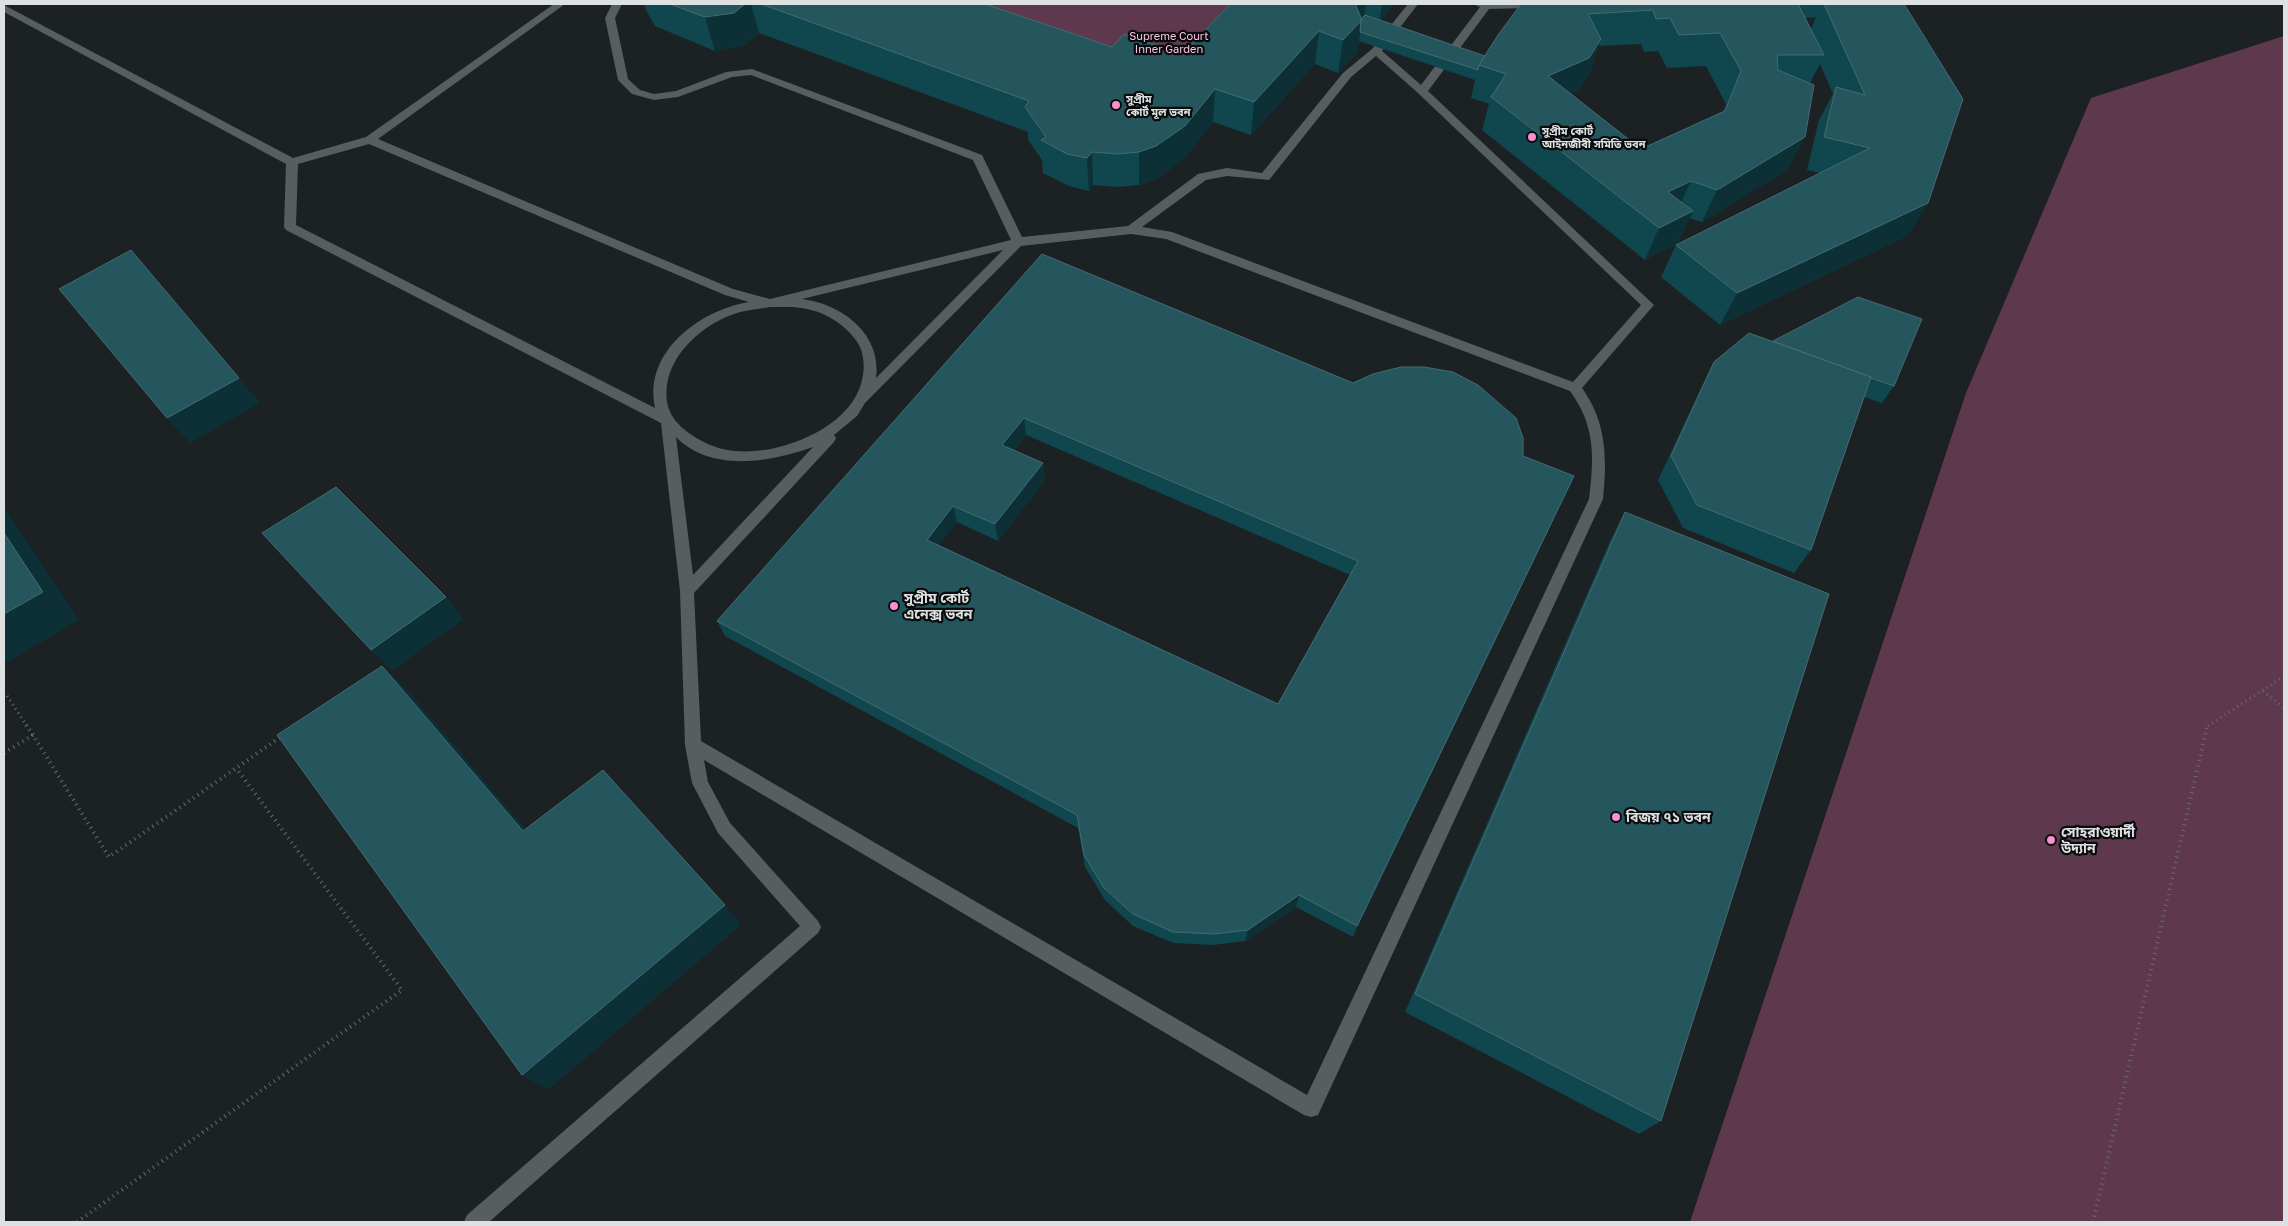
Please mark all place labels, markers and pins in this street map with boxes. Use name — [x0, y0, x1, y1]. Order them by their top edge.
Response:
place label: সুপ্রীম কোর্ট মূল ভবন — [1125, 92, 1191, 120]
marker: সুপ্রীম কোর্ট মূল ভবন — [1110, 99, 1122, 111]
place label: সুপ্রীম কোর্ট আইনজীবী সমিতি ভবন — [1541, 123, 1646, 150]
marker: সুপ্রীম কোর্ট আইনজীবী সমিতি ভবন — [1526, 131, 1538, 143]
place label: সুপ্রীম কোর্ট এনেক্স ভবন — [903, 588, 973, 622]
marker: সুপ্রীম কোর্ট এনেক্স ভবন — [888, 600, 900, 612]
place label: বিজয় ৭১ ভবন — [1625, 808, 1711, 825]
marker: বিজয় ৭১ ভবন — [1610, 811, 1622, 823]
place label: সোহরাওয়ার্দী উদ্যান — [2060, 822, 2136, 856]
marker: সোহরাওয়ার্দী উদ্যান — [2045, 834, 2057, 846]

